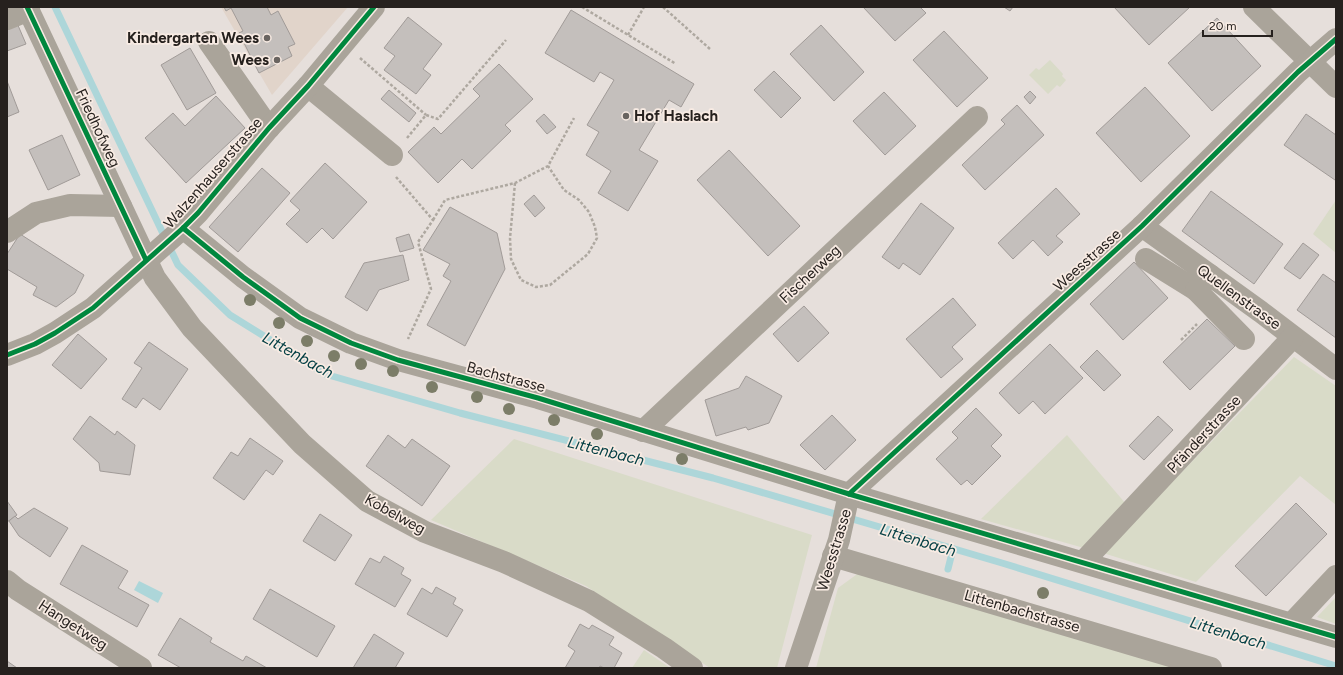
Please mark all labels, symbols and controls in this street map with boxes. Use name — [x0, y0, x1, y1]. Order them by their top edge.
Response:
scale bar — [1203, 12, 1272, 38]
text: 20 m — [1209, 19, 1237, 33]
place label: Kindergarten Wees — [127, 29, 259, 47]
marker: Kindergarten Wees — [262, 33, 272, 43]
place label: Wees — [231, 51, 269, 69]
marker: Wees — [272, 55, 282, 65]
street label: Friedhofweg — [72, 86, 124, 170]
place label: Hof Haslach — [634, 107, 718, 125]
marker: Hof Haslach — [621, 111, 631, 121]
street label: Walzenhauserstrasse — [160, 114, 266, 232]
street label: Weesstrasse — [1050, 225, 1124, 295]
street label: Fischerweg — [776, 241, 844, 307]
street label: Quellenstrasse — [1194, 261, 1284, 333]
water label: Littenbach — [259, 328, 337, 382]
street label: Bachstrasse — [465, 358, 547, 396]
street label: Pfänderstrasse — [1163, 391, 1245, 477]
water label: Littenbach — [566, 432, 646, 470]
street label: Kobelweg — [362, 490, 428, 538]
street label: Weesstrasse — [813, 507, 855, 593]
water label: Littenbach — [878, 519, 958, 561]
street label: Littenbachstrasse — [962, 586, 1082, 636]
street label: Hangetweg — [35, 596, 111, 654]
water label: Littenbach — [1188, 612, 1268, 654]

